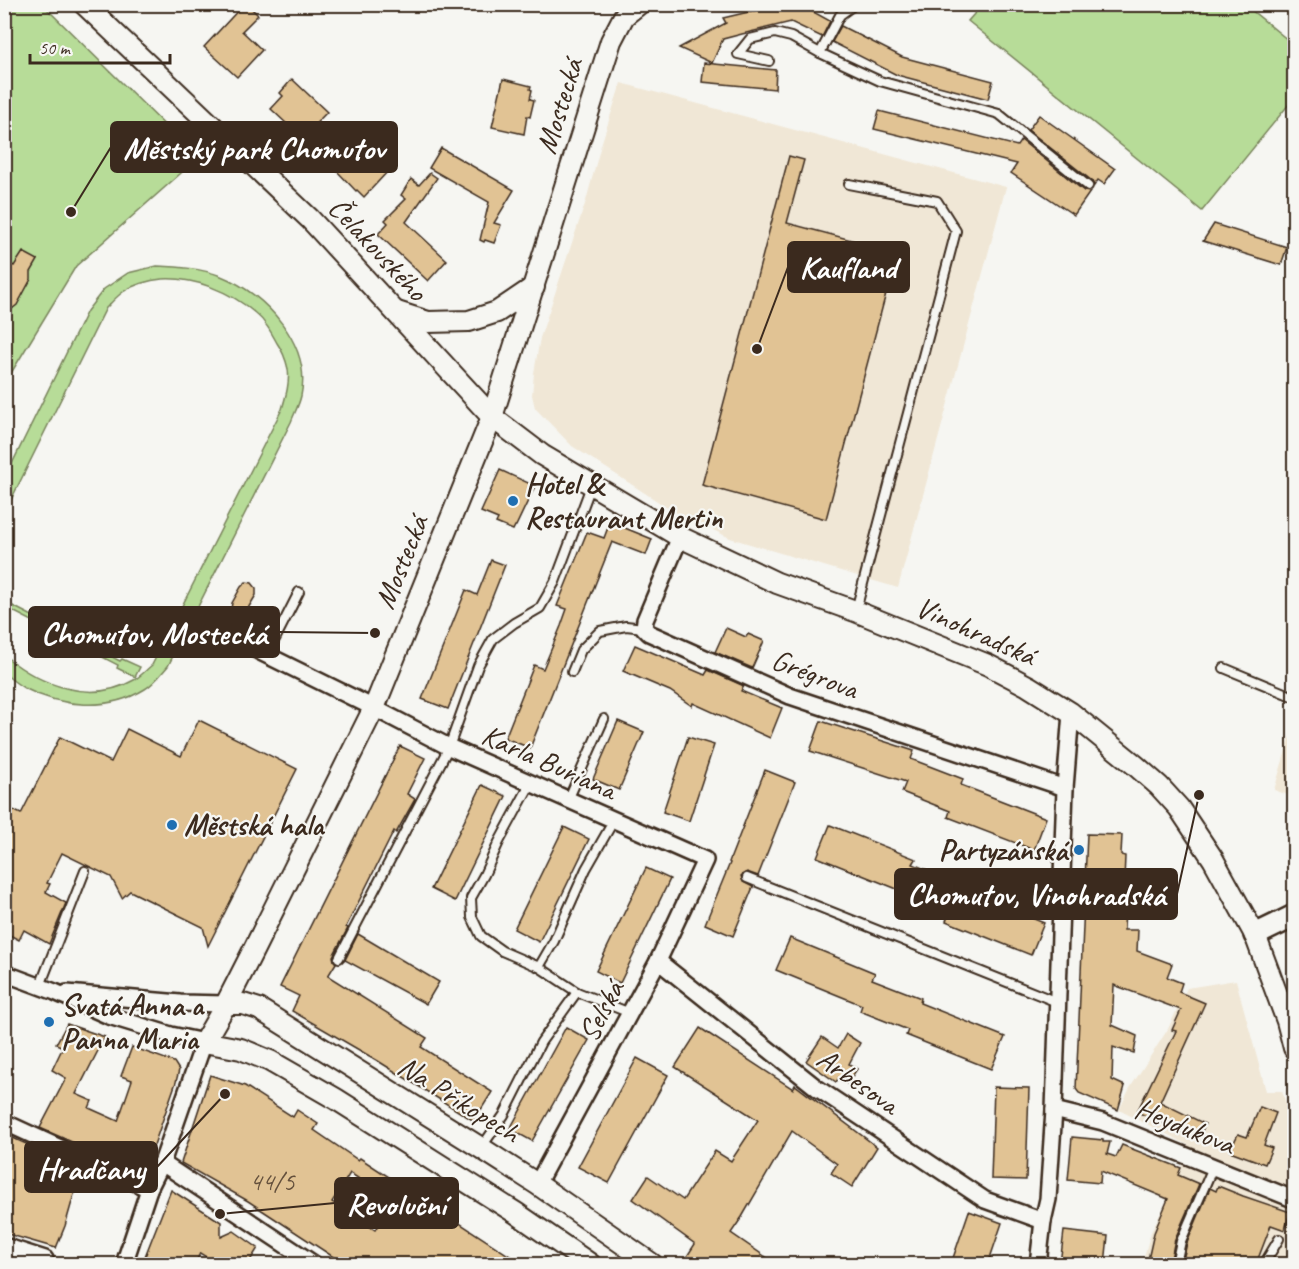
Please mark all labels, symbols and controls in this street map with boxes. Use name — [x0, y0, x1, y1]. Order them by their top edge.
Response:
scale bar — [30, 27, 170, 65]
text: 50 m — [39, 37, 72, 59]
street label: Mostecká — [527, 51, 592, 158]
callout: Městský park Chomutov — [111, 122, 397, 172]
text: Městský park Chomutov — [123, 128, 388, 169]
street label: Čelakovského — [320, 189, 437, 310]
callout: Kaufland — [788, 242, 909, 292]
text: Kaufland — [800, 247, 902, 288]
place label: Hotel & Restaurant Mertin — [525, 465, 724, 537]
marker: Hotel & Restaurant Mertin — [506, 494, 520, 508]
street label: Mostecká — [365, 507, 438, 614]
street label: Vinohradská — [910, 588, 1044, 675]
callout: Chomutov, Mostecká — [29, 607, 279, 657]
text: Chomutov, Mostecká — [41, 613, 270, 654]
street label: Grégrova — [767, 640, 865, 708]
street label: Karla Buriana — [476, 716, 624, 809]
place label: Městská hala — [184, 806, 326, 844]
marker: Městská hala — [165, 818, 179, 832]
place label: Partyzánská — [939, 831, 1070, 869]
marker: Partyzánská — [1072, 843, 1086, 857]
callout: Chomutov, Vinohradská — [895, 869, 1177, 919]
text: Chomutov, Vinohradská — [907, 874, 1168, 915]
street label: Selská — [569, 972, 634, 1048]
place label: Svatá Anna a Panna Maria — [61, 986, 206, 1058]
marker: Svatá Anna a Panna Maria — [42, 1015, 56, 1029]
street label: Arbesova — [810, 1039, 909, 1124]
street label: Na Příkopech — [391, 1047, 529, 1153]
street label: Heydukova — [1130, 1089, 1242, 1164]
callout: Hradčany — [25, 1142, 157, 1192]
text: Hradčany — [37, 1148, 148, 1189]
house number: 44/5 — [249, 1164, 297, 1198]
callout: Revoluční — [335, 1178, 458, 1228]
text: Revoluční — [346, 1184, 452, 1225]

